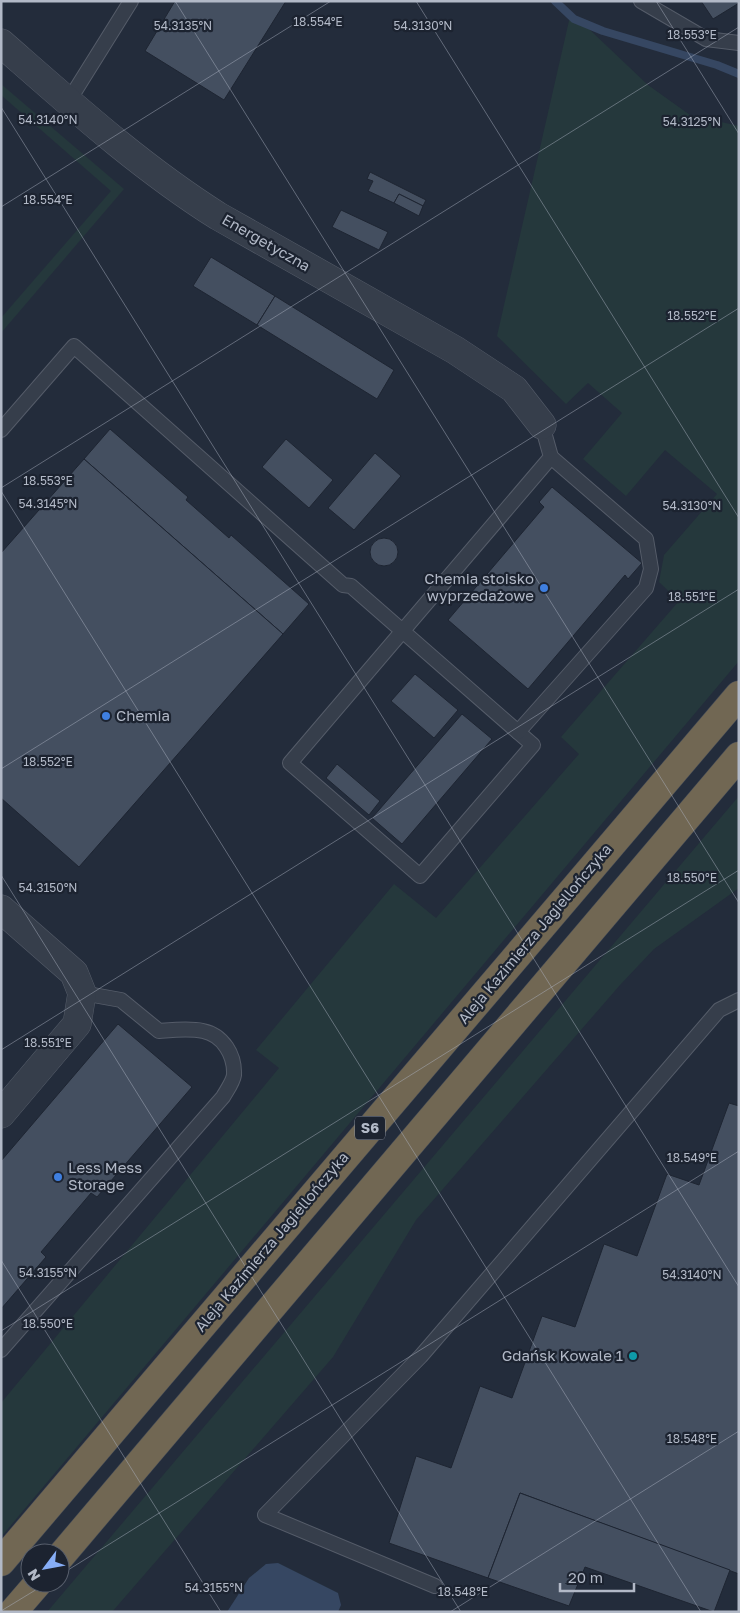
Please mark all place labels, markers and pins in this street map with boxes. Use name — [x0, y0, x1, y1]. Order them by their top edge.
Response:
place label: Chemia stoisko wyprzedażowe — [424, 569, 534, 604]
marker: Chemia stoisko wyprzedażowe — [538, 582, 550, 594]
place label: Chemia — [116, 706, 170, 724]
marker: Chemia — [100, 710, 112, 722]
place label: Less Mess Storage — [68, 1158, 142, 1193]
marker: Less Mess Storage — [52, 1171, 64, 1183]
place label: Gdańsk Kowale 1 — [502, 1346, 623, 1364]
marker: Gdańsk Kowale 1 — [627, 1350, 639, 1362]

